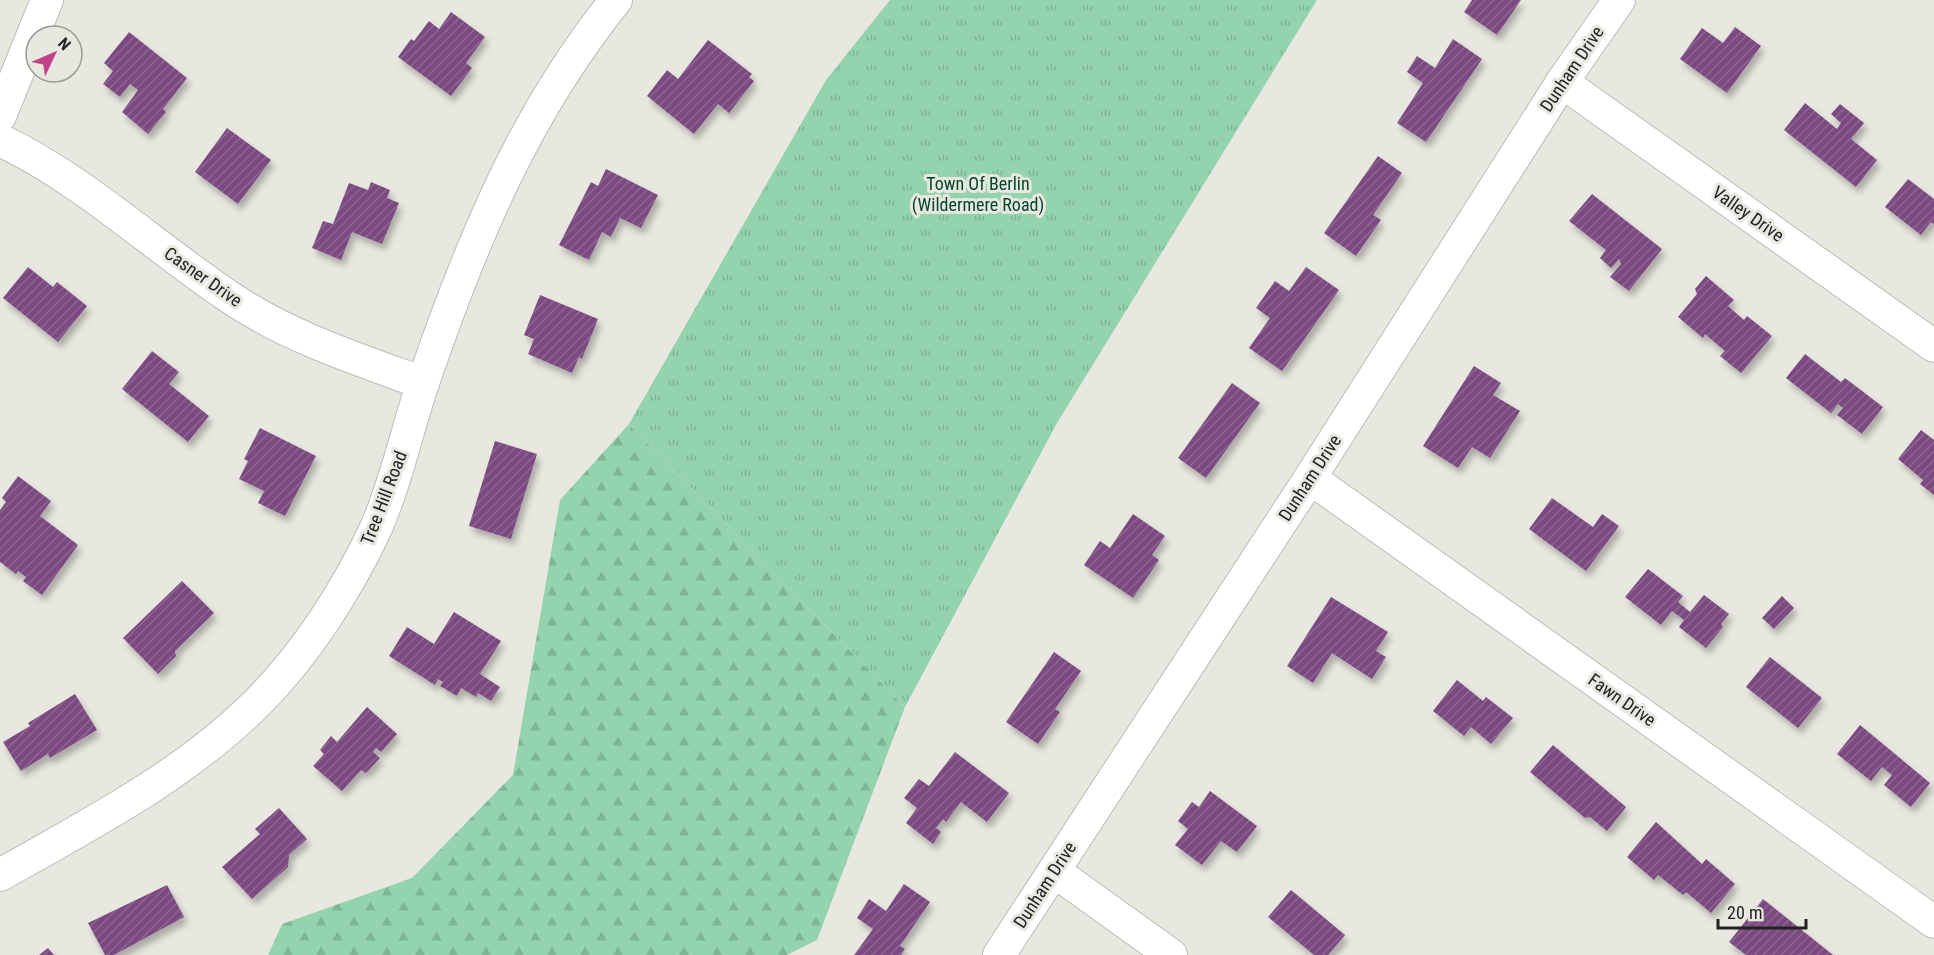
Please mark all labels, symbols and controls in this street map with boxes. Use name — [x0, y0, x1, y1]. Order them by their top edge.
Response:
street label: Dunham Drive — [1535, 22, 1608, 115]
north arrow — [24, 24, 84, 84]
text: N — [54, 34, 75, 54]
park label: Town Of Berlin (Wildermere Road) — [912, 173, 1044, 216]
street label: Valley Drive — [1708, 181, 1788, 246]
street label: Casner Drive — [161, 242, 246, 311]
street label: Dunham Drive — [1274, 431, 1345, 525]
street label: Tree Hill Road — [356, 448, 411, 548]
street label: Fawn Drive — [1585, 669, 1660, 730]
street label: Dunham Drive — [1009, 838, 1080, 932]
scale bar — [1718, 892, 1806, 930]
text: 20 m — [1727, 902, 1762, 923]

